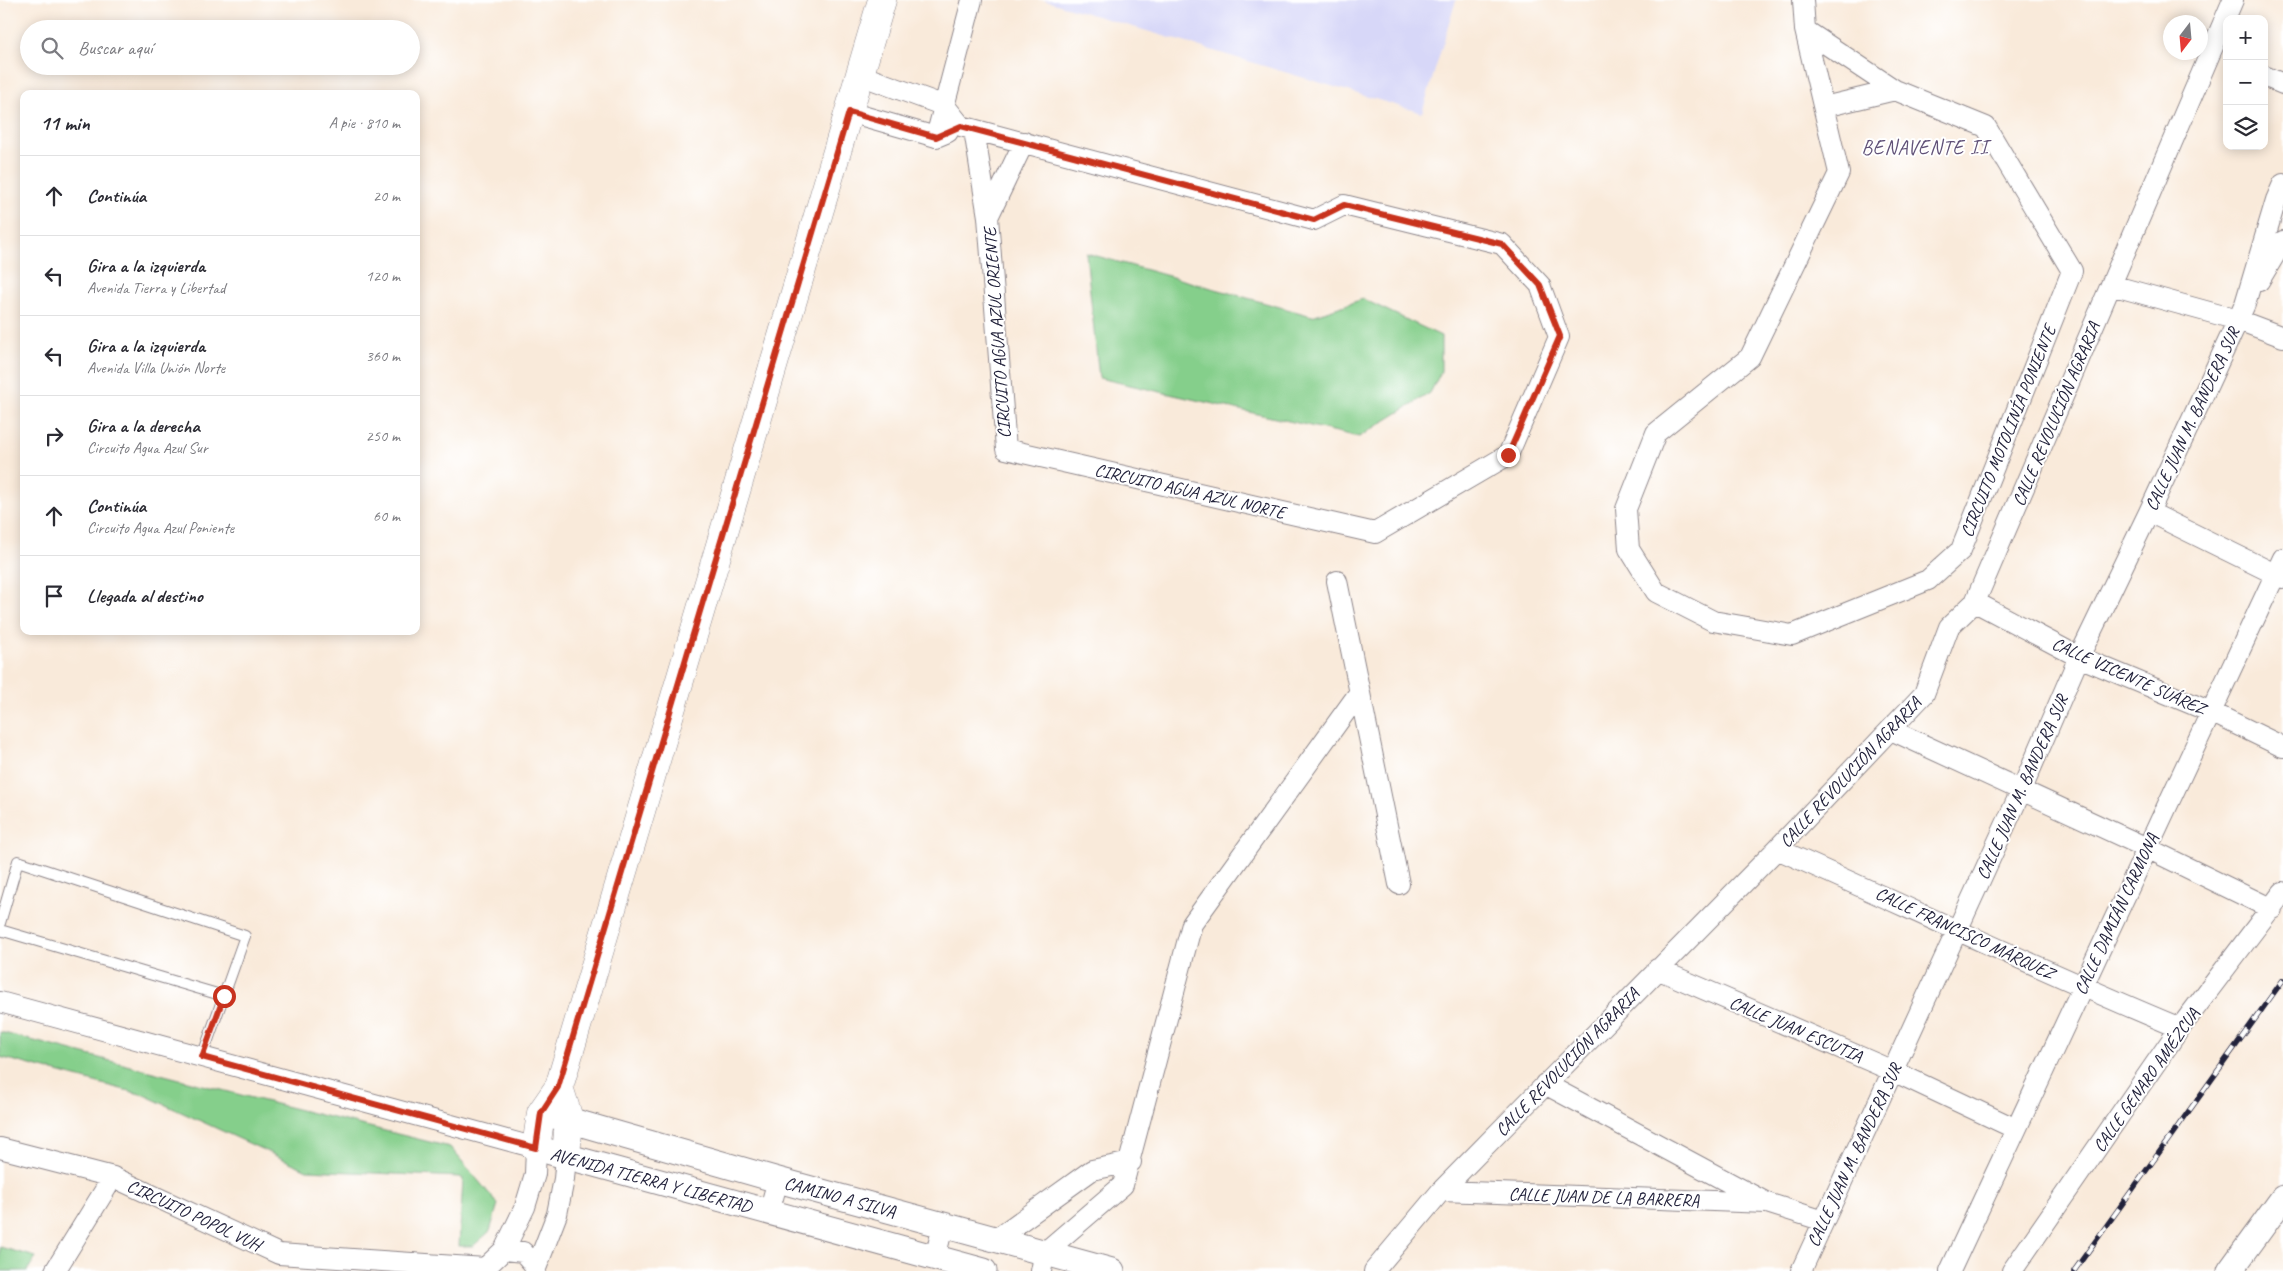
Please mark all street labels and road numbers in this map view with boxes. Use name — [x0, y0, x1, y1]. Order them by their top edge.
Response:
street label: CIRCUITO AGUA AZUL ORIENTE — [978, 224, 1015, 439]
street label: CALLE REVOLUCIÓN AGRARIA — [2007, 318, 2105, 509]
street label: CIRCUITO MOTOLINÍA PONIENTE — [1955, 320, 2061, 540]
street label: CALLE JUAN M. BANDERA SUR — [2140, 323, 2245, 514]
street label: CIRCUITO AGUA AZUL NORTE — [1093, 458, 1289, 524]
street label: CALLE VICENTE SUÁREZ — [2049, 632, 2212, 721]
street label: CALLE JUAN M. BANDERA SUR — [1971, 690, 2073, 883]
street label: CALLE REVOLUCIÓN AGRARIA — [1775, 692, 1926, 852]
street label: CALLE DAMIÁN CARMONA — [2069, 829, 2163, 998]
street label: CALLE FRANCISCO MÁRQUEZ — [1872, 882, 2060, 985]
street label: CALLE REVOLUCIÓN AGRARIA — [1490, 983, 1644, 1141]
street label: CALLE JUAN ESCUTIA — [1726, 991, 1867, 1067]
street label: CALLE GENARO AMÉZCUA — [2088, 1003, 2204, 1156]
street label: CALLE JUAN M. BANDERA SUR — [1802, 1059, 1907, 1250]
street label: AVENIDA TIERRA Y LIBERTAD — [548, 1143, 755, 1218]
street label: CAMINO A SILVA — [782, 1172, 899, 1223]
street label: CIRCUITO POPOL VUH — [124, 1174, 267, 1257]
street label: CALLE JUAN DE LA BARRERA — [1508, 1183, 1701, 1211]

